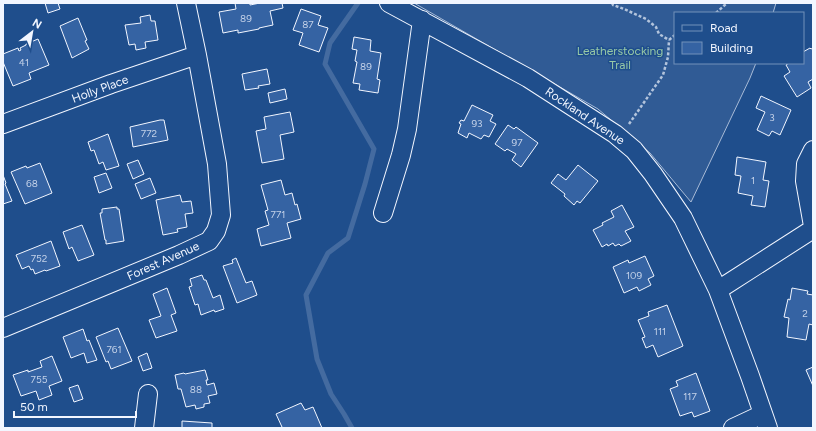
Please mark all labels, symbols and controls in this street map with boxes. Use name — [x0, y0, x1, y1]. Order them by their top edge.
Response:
north arrow — [12, 12, 52, 52]
house number: 89 — [240, 12, 252, 25]
legend — [674, 12, 804, 64]
text: N — [30, 16, 44, 32]
house number: 87 — [302, 18, 314, 31]
text: Road — [710, 21, 738, 35]
text: Building — [710, 41, 753, 55]
park label: Leatherstocking Trail — [577, 44, 663, 72]
house number: 41 — [19, 56, 29, 69]
house number: 89 — [360, 60, 372, 73]
street label: Holly Place — [70, 72, 131, 106]
street label: Rockland Avenue — [543, 84, 628, 148]
house number: 3 — [769, 111, 775, 124]
house number: 93 — [471, 117, 483, 130]
house number: 772 — [141, 127, 157, 140]
house number: 97 — [511, 136, 523, 149]
house number: 1 — [751, 174, 755, 187]
house number: 68 — [26, 177, 38, 190]
house number: 771 — [271, 208, 285, 221]
street label: Forest Avenue — [125, 239, 202, 283]
house number: 752 — [31, 252, 47, 265]
house number: 109 — [626, 269, 642, 282]
house number: 2 — [802, 307, 808, 320]
house number: 111 — [654, 325, 666, 338]
house number: 761 — [106, 343, 122, 356]
house number: 755 — [31, 373, 48, 386]
house number: 88 — [190, 383, 202, 396]
house number: 117 — [683, 390, 697, 403]
scale bar — [14, 393, 136, 419]
text: 50 m — [20, 400, 48, 414]

